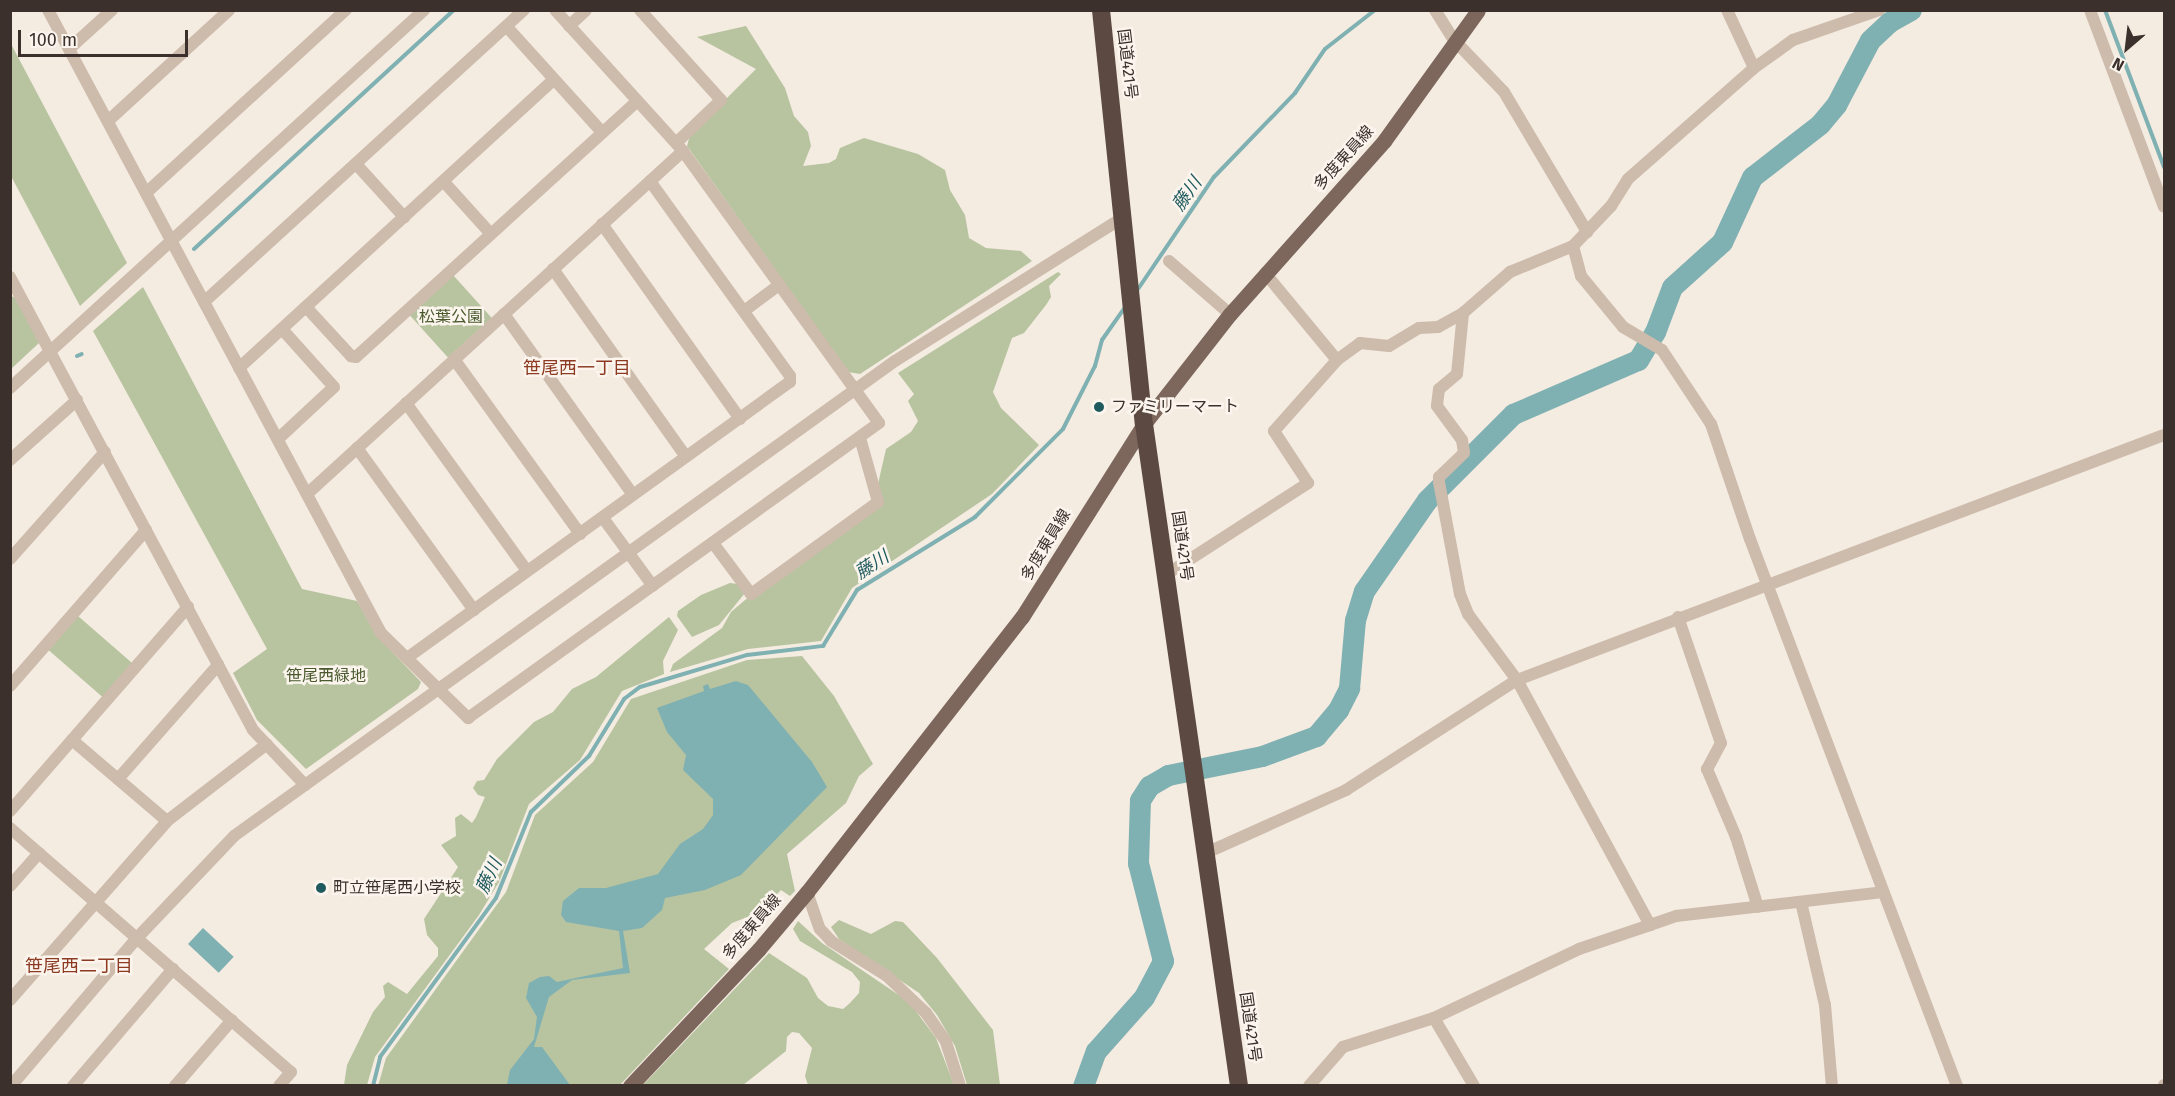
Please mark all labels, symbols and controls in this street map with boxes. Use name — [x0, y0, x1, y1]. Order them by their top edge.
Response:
scale bar — [21, 18, 190, 56]
north arrow — [2097, 18, 2157, 78]
street label: 国道421号 — [1113, 28, 1141, 100]
text: 100 m — [29, 29, 77, 51]
text: N — [2109, 53, 2127, 75]
street label: 多度東員線 — [1310, 122, 1378, 194]
water label: 藤川 — [1168, 173, 1206, 215]
park label: 松葉公園 — [419, 307, 483, 327]
district label: 笹尾西一丁目 — [523, 357, 631, 379]
place label: ファミリーマート — [1111, 397, 1239, 417]
marker: ファミリーマート — [1092, 400, 1106, 414]
street label: 多度東員線 — [1017, 506, 1075, 584]
street label: 国道421号 — [1168, 510, 1196, 582]
water label: 藤川 — [851, 546, 893, 584]
park label: 笹尾西緑地 — [286, 666, 366, 686]
water label: 藤川 — [472, 855, 506, 897]
place label: 町立笹尾西小学校 — [333, 878, 461, 898]
marker: 町立笹尾西小学校 — [314, 881, 328, 895]
street label: 多度東員線 — [719, 891, 785, 963]
district label: 笹尾西二丁目 — [25, 955, 133, 977]
street label: 国道421号 — [1236, 991, 1264, 1063]

